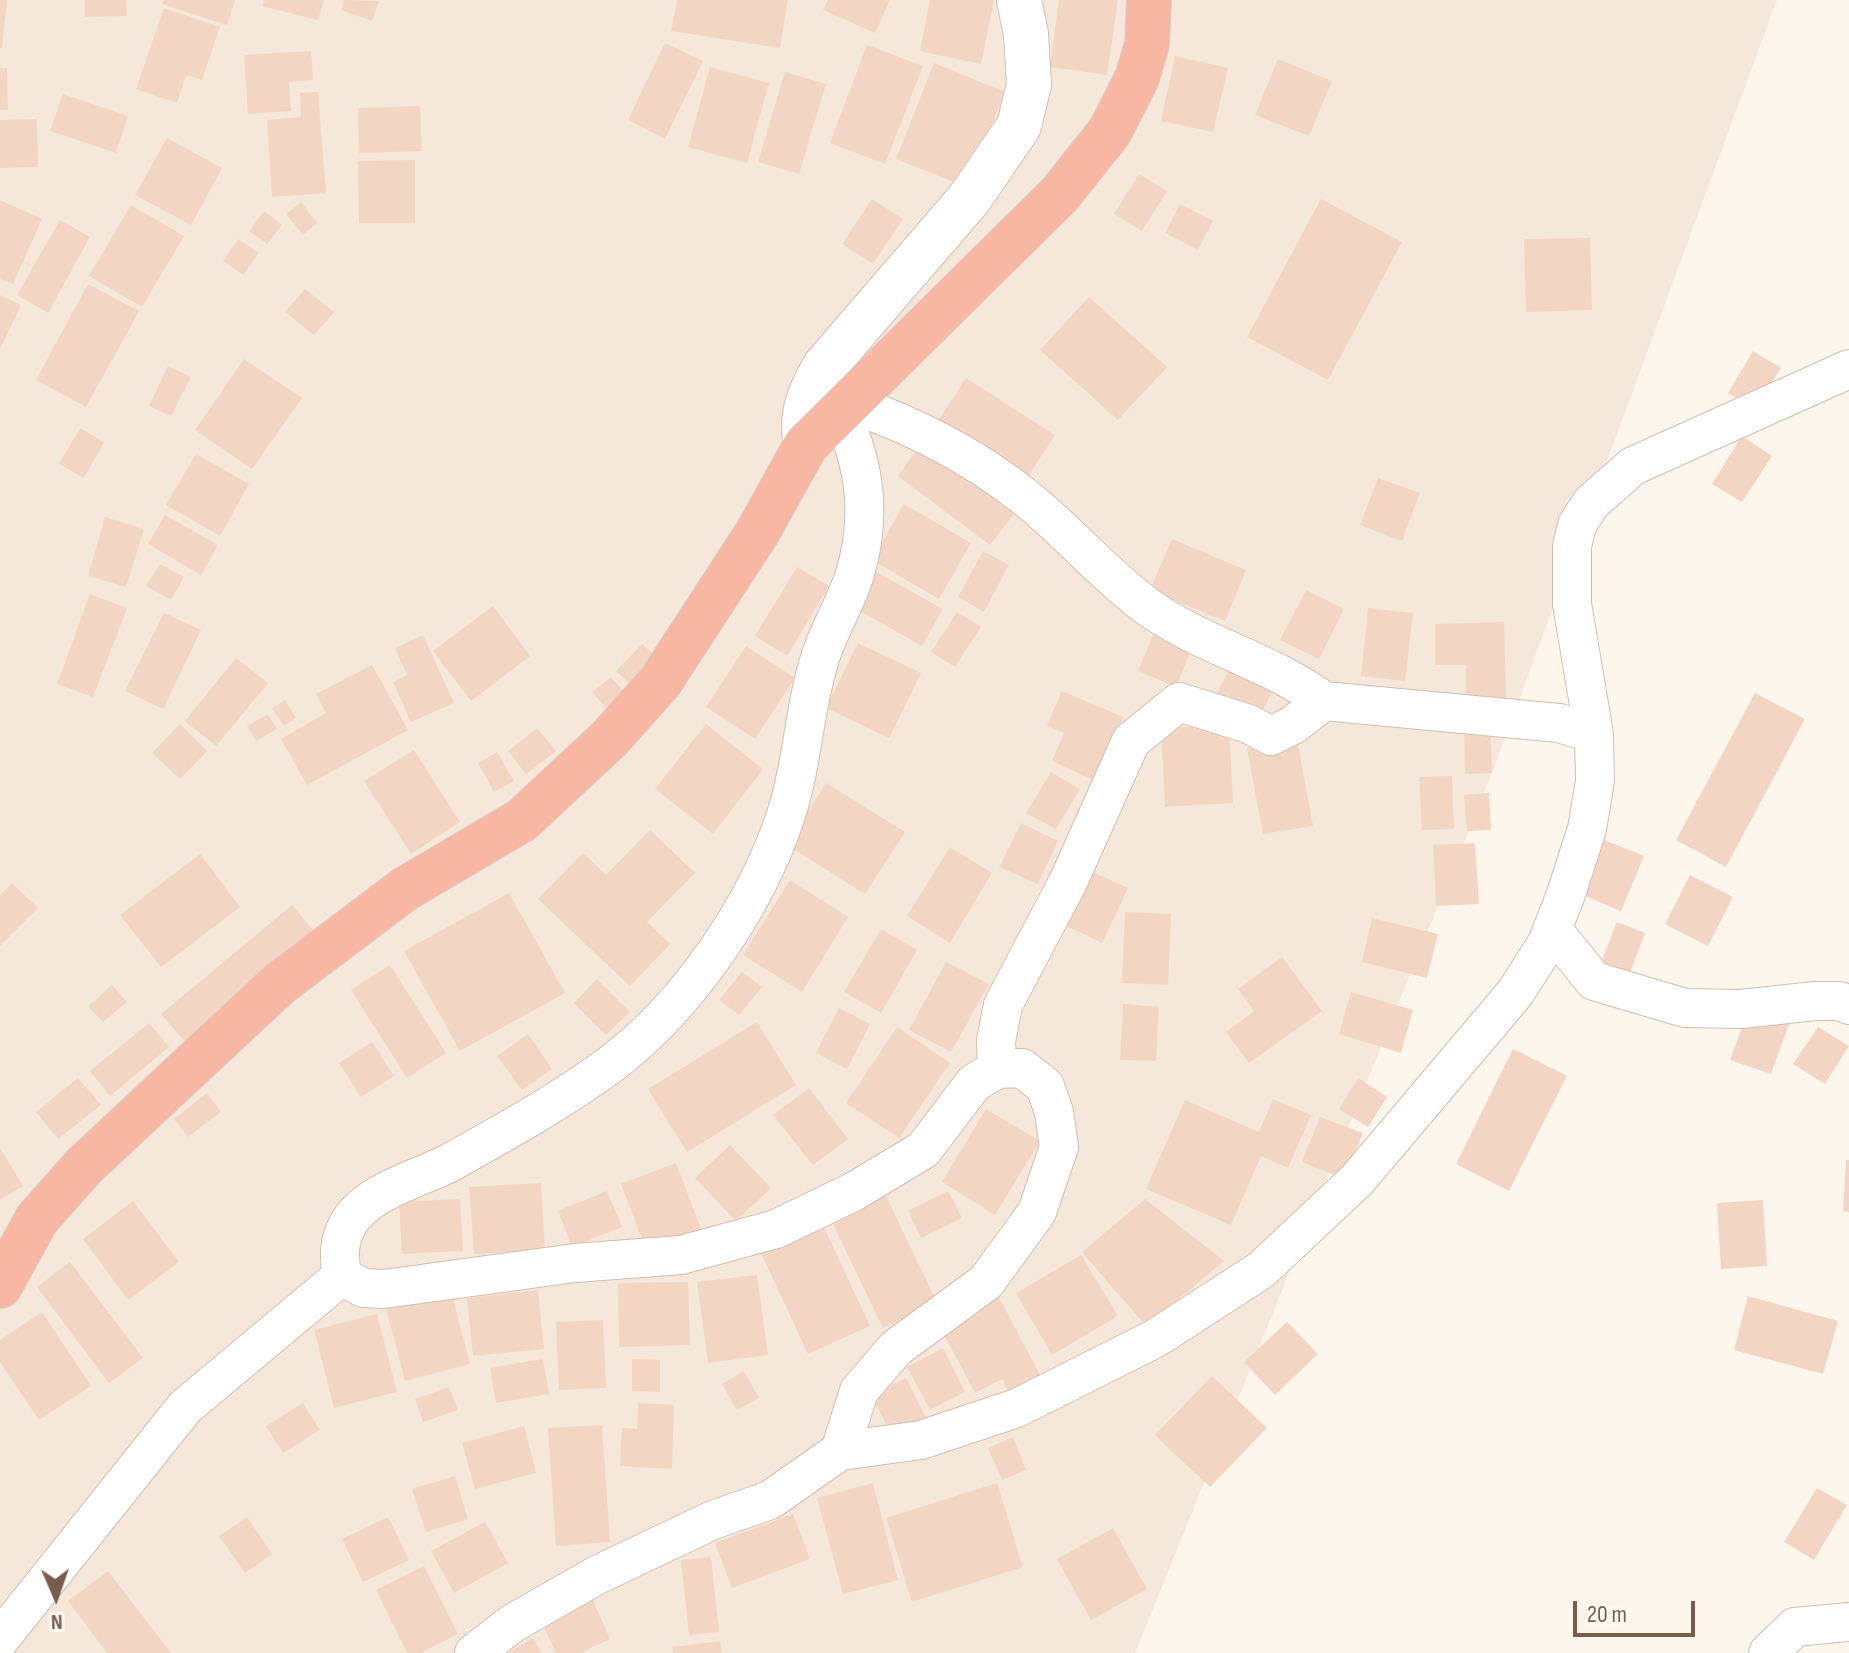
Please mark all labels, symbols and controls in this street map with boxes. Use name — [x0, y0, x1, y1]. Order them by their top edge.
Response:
north arrow — [16, 1557, 96, 1637]
scale bar — [1577, 1585, 1699, 1635]
text: 20 m — [1587, 1600, 1627, 1629]
text: N — [51, 1608, 63, 1635]

